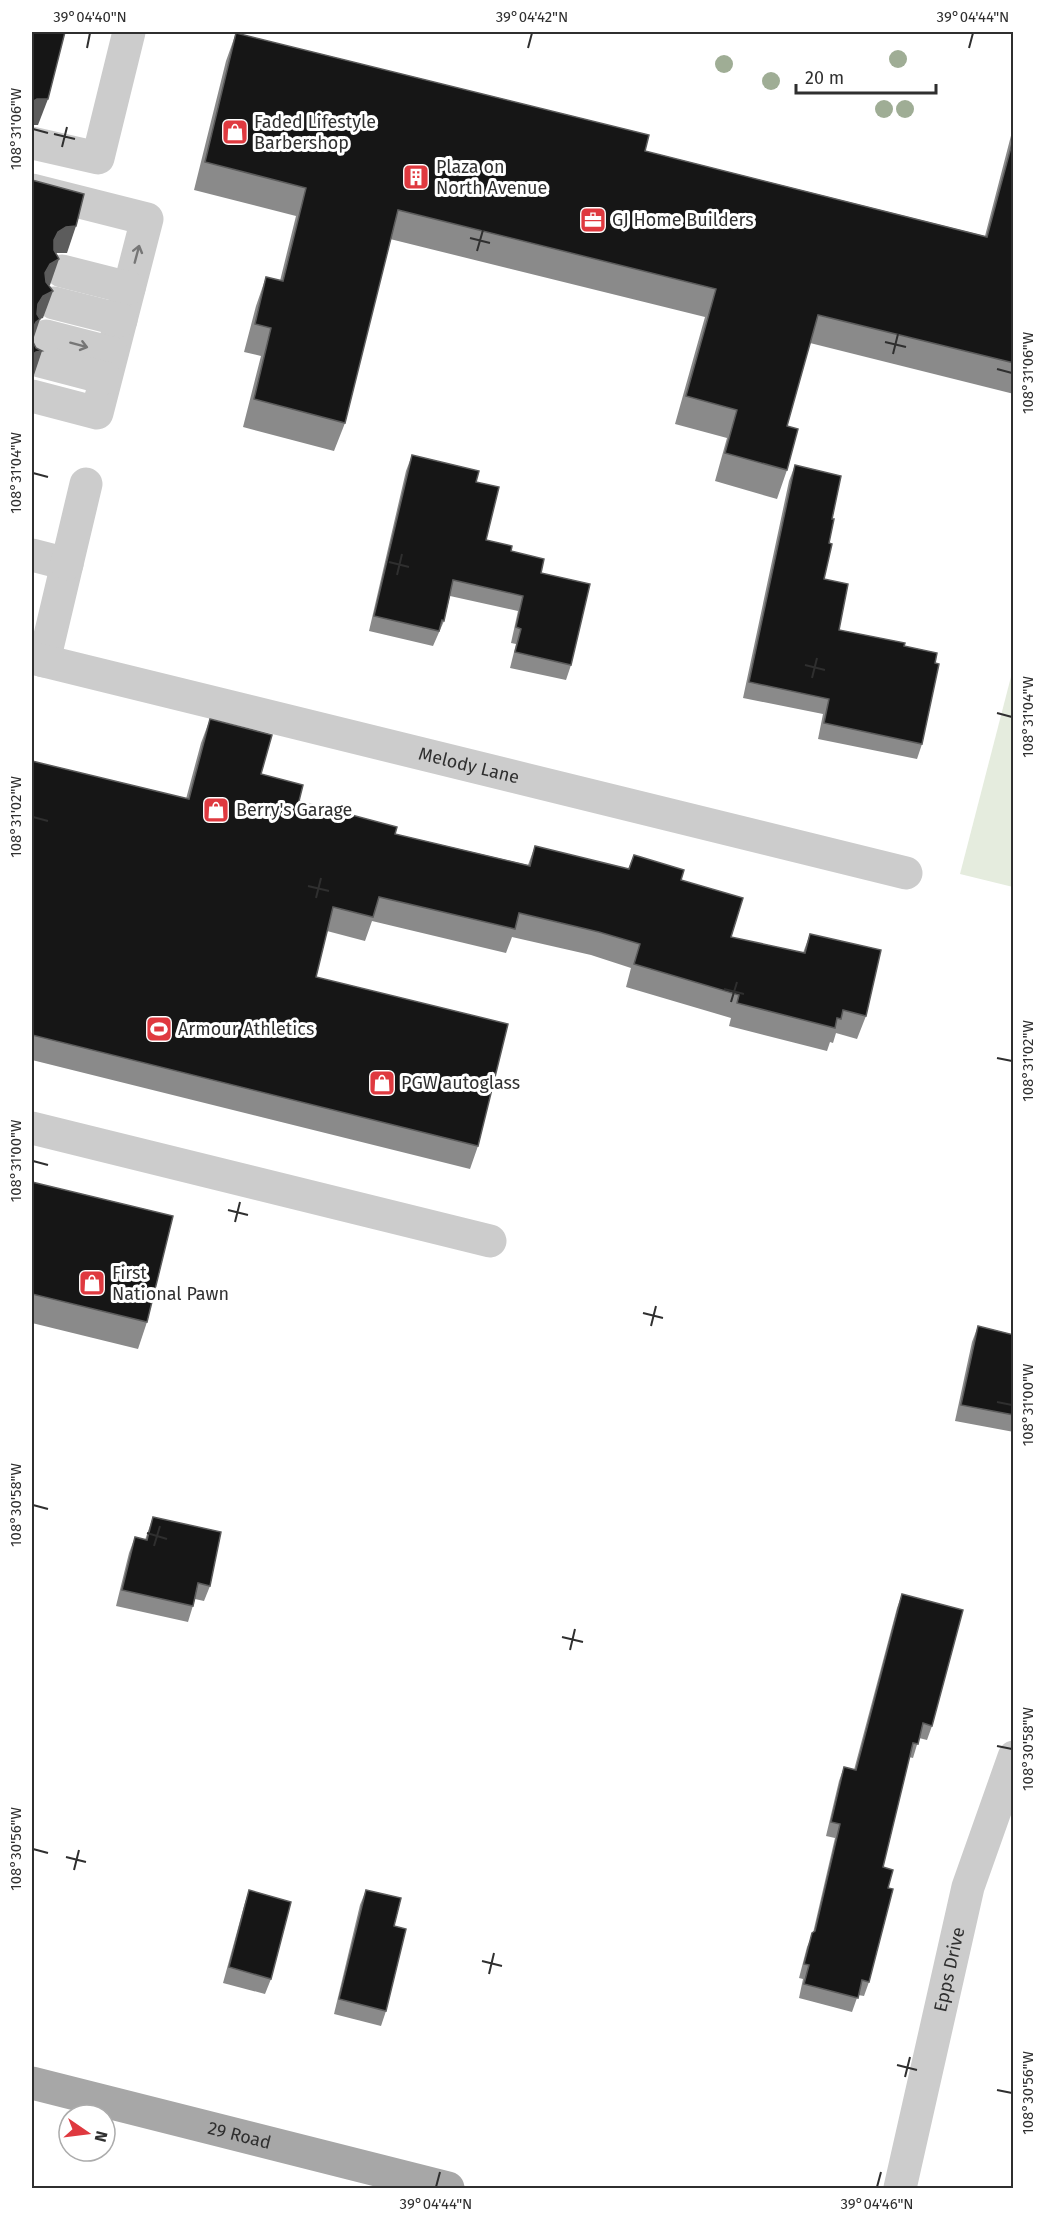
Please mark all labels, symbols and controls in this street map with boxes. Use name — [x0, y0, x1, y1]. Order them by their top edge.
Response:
text: 39°04'40"N — [53, 8, 127, 26]
text: 39°04'42"N — [496, 8, 568, 26]
text: 39°04'44"N — [937, 8, 1009, 26]
scale bar — [796, 57, 936, 95]
text: 20 m — [805, 67, 844, 89]
text: 108°31'06"W — [7, 87, 25, 170]
place label: Faded Lifestyle Barbershop — [254, 111, 376, 154]
shop icon: Faded Lifestyle Barbershop — [220, 117, 250, 147]
place label: Plaza on North Avenue — [436, 156, 547, 199]
building icon: Plaza on North Avenue — [401, 162, 431, 192]
office icon: GJ Home Builders — [578, 205, 608, 235]
place label: GJ Home Builders — [612, 209, 754, 231]
one-way arrow — [132, 245, 144, 264]
text: 108°31'06"W — [1019, 331, 1037, 414]
one-way arrow — [69, 339, 88, 351]
text: 108°31'04"W — [7, 432, 25, 514]
text: 108°31'04"W — [1019, 676, 1037, 758]
street label: Melody Lane — [416, 743, 522, 788]
text: 108°31'02"W — [7, 776, 25, 858]
shop icon: Berry's Garage — [201, 795, 231, 825]
place label: Berry's Garage — [236, 799, 352, 821]
sports icon: Armour Athletics — [144, 1014, 174, 1044]
place label: Armour Athletics — [178, 1018, 314, 1040]
text: 108°31'02"W — [1019, 1020, 1037, 1102]
shop icon: PGW autoglass — [367, 1068, 397, 1098]
place label: PGW autoglass — [401, 1072, 520, 1094]
text: 108°31'00"W — [7, 1119, 25, 1202]
place label: First National Pawn — [112, 1262, 229, 1305]
shop icon: First National Pawn — [77, 1268, 107, 1298]
text: 108°31'00"W — [1019, 1363, 1037, 1446]
text: 108°30'58"W — [7, 1462, 25, 1547]
text: 108°30'58"W — [1019, 1706, 1037, 1791]
text: 108°30'56"W — [7, 1807, 25, 1891]
street label: Epps Drive — [929, 1925, 970, 2014]
text: 108°30'56"W — [1019, 2051, 1037, 2135]
north arrow — [57, 2103, 117, 2163]
street label: 29 Road — [206, 2117, 273, 2154]
text: N — [91, 2129, 112, 2144]
text: 39°04'44"N — [400, 2195, 472, 2213]
text: 39°04'46"N — [840, 2195, 914, 2213]

